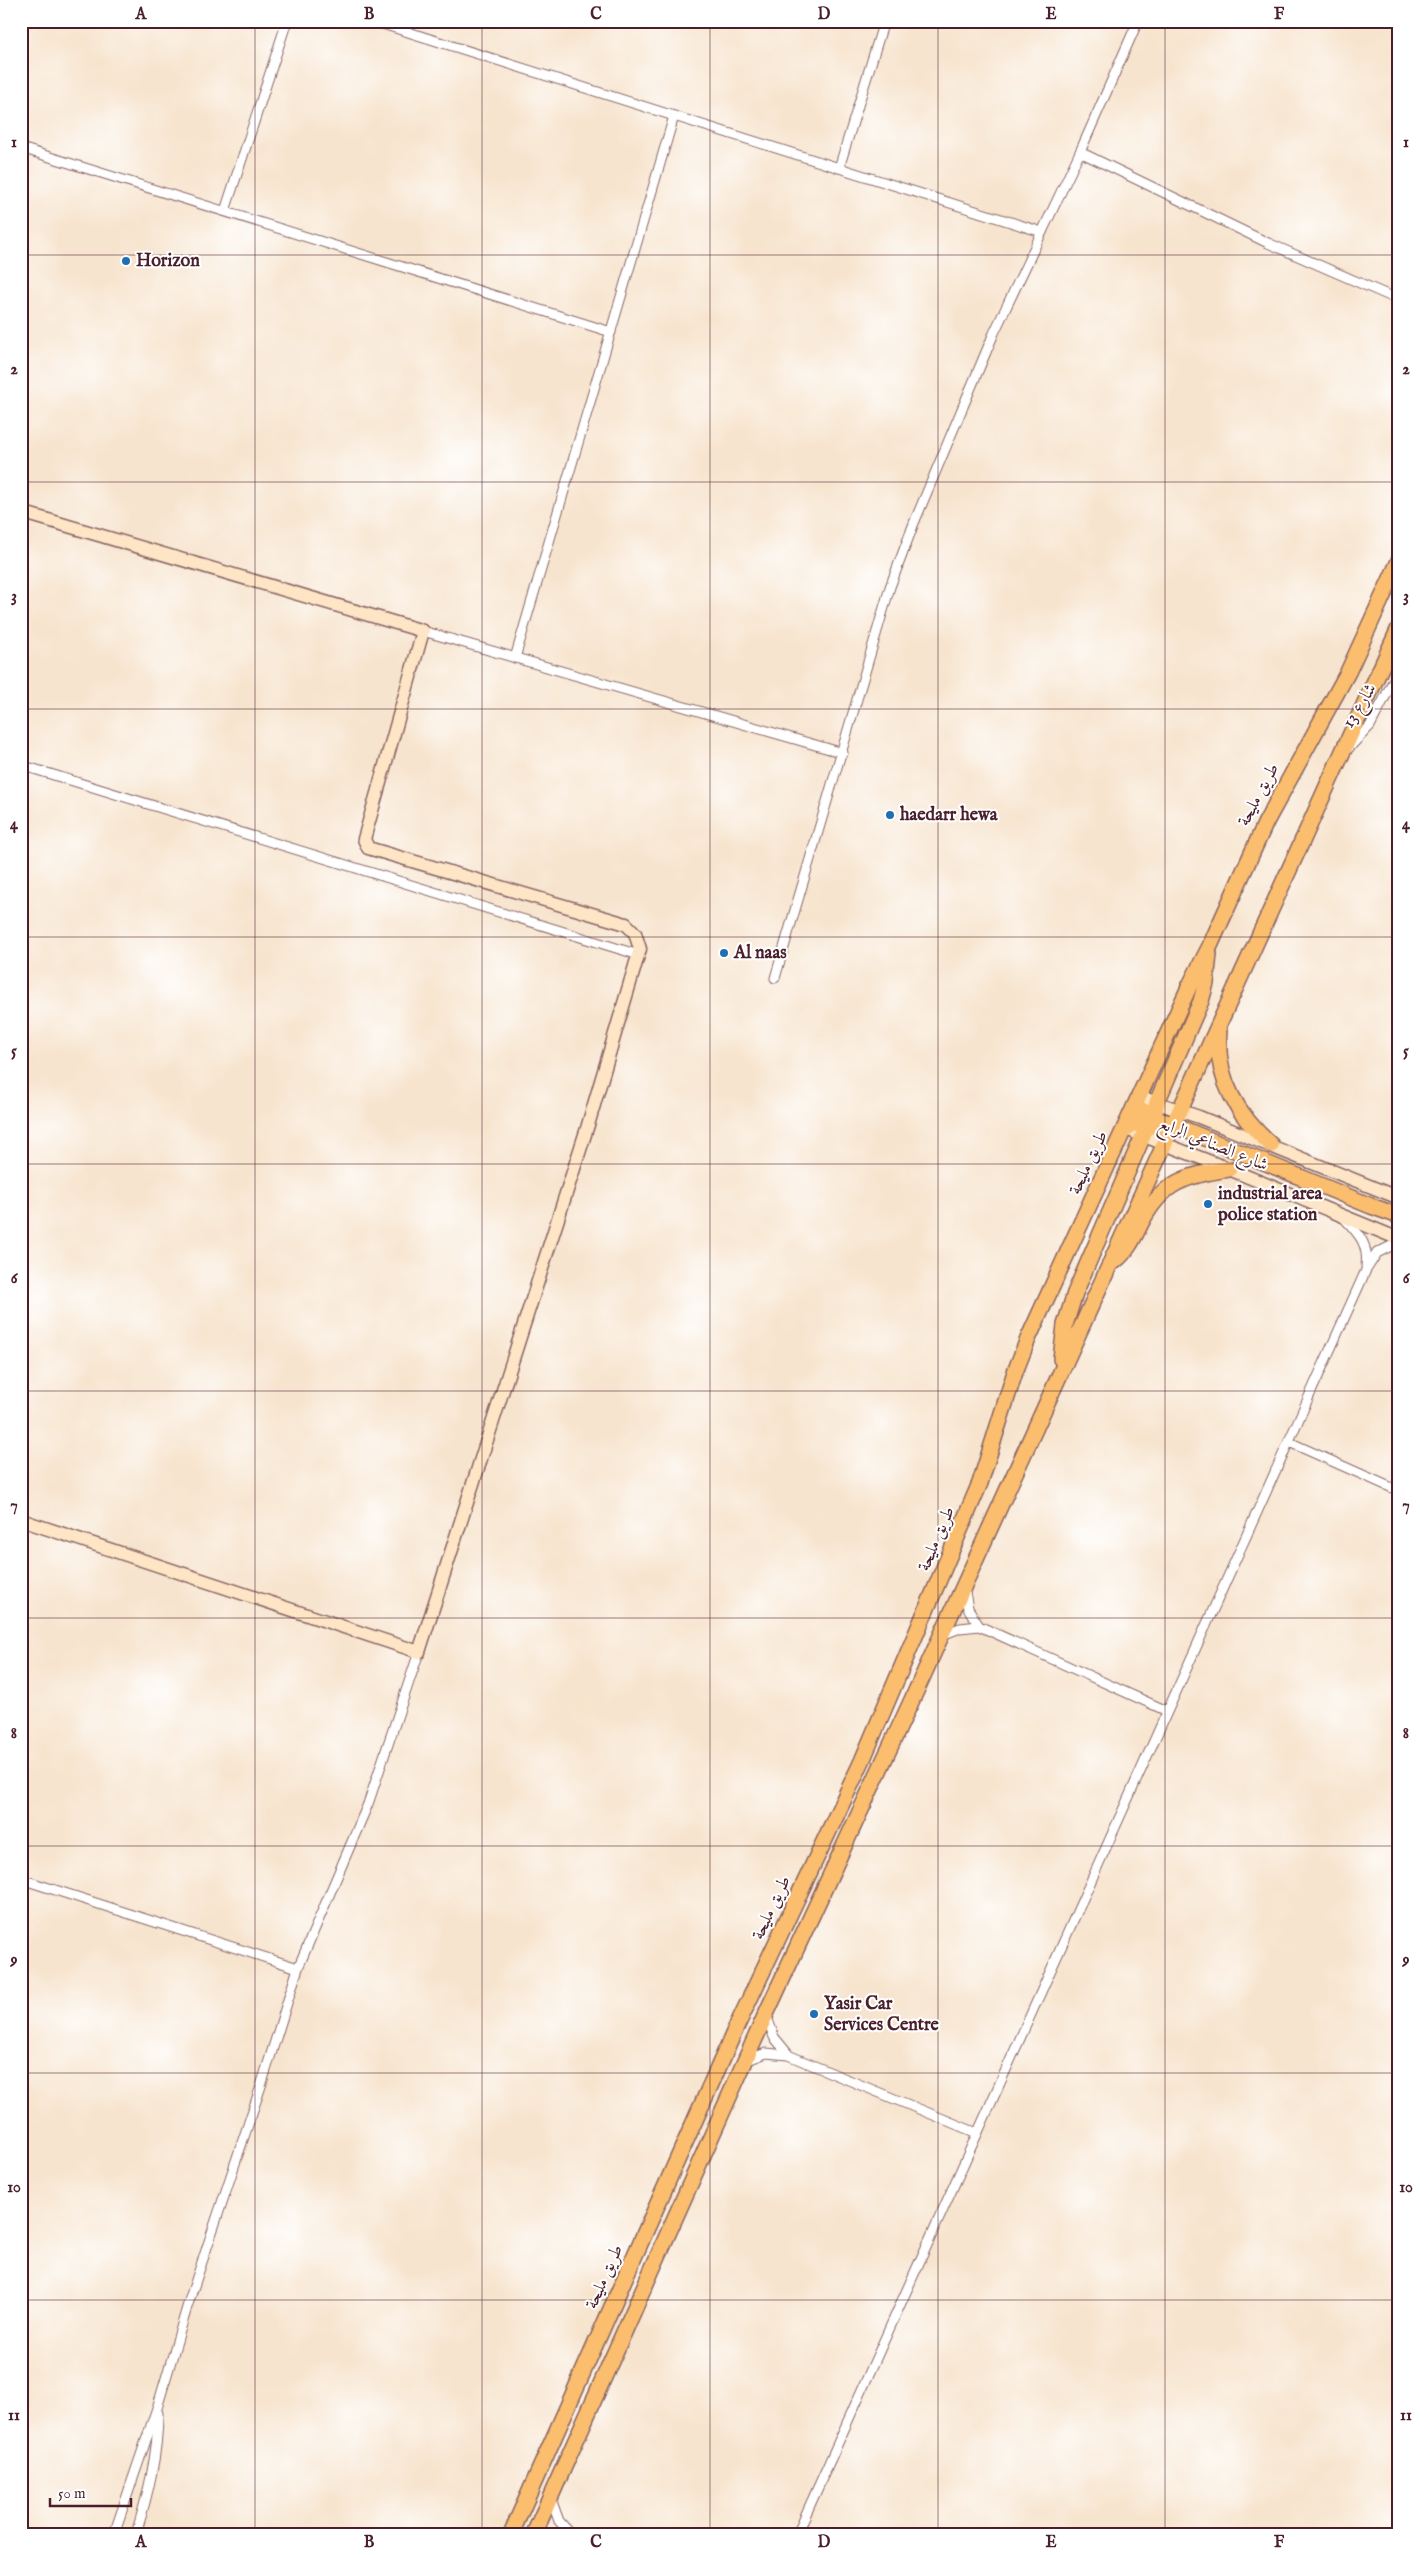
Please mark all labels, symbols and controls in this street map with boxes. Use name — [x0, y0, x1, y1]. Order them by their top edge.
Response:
text: A — [135, 5, 148, 25]
text: B — [364, 5, 375, 25]
text: C — [590, 5, 602, 25]
text: D — [818, 5, 831, 25]
text: E — [1045, 5, 1057, 25]
text: F — [1274, 5, 1285, 25]
text: 1 — [11, 133, 17, 153]
text: 1 — [1403, 133, 1409, 153]
place label: Horizon — [136, 250, 200, 273]
marker: Horizon — [120, 255, 132, 267]
text: 2 — [10, 360, 18, 380]
text: 2 — [1402, 360, 1410, 380]
text: 3 — [11, 587, 17, 607]
text: 3 — [1403, 587, 1409, 607]
street label: شارع 13 — [1337, 679, 1384, 734]
street label: طريق مليحة — [1233, 759, 1285, 831]
place label: haedarr hewa — [899, 804, 999, 827]
marker: haedarr hewa — [884, 809, 896, 821]
text: 4 — [10, 815, 19, 835]
text: 4 — [1402, 815, 1411, 835]
place label: Al naas — [733, 942, 787, 965]
marker: Al naas — [718, 947, 730, 959]
text: 5 — [11, 1042, 17, 1062]
text: 5 — [1403, 1042, 1409, 1062]
street label: شارع الصناعي الرابع — [1154, 1113, 1271, 1180]
street label: طريق مليحة — [1064, 1127, 1114, 1199]
place label: industrial area police station — [1217, 1183, 1324, 1227]
marker: industrial area police station — [1202, 1198, 1214, 1210]
text: 6 — [11, 1269, 19, 1289]
text: 6 — [1403, 1269, 1411, 1289]
text: 7 — [10, 1496, 18, 1516]
text: 7 — [1402, 1496, 1410, 1516]
street label: طريق مليحة — [913, 1503, 961, 1575]
text: 8 — [11, 1724, 17, 1744]
text: 8 — [1403, 1724, 1409, 1744]
street label: طريق مليحة — [747, 1872, 797, 1944]
text: 9 — [10, 1951, 18, 1971]
text: 9 — [1402, 1951, 1410, 1971]
place label: Yasir Car Services Centre — [824, 1993, 940, 2037]
marker: Yasir Car Services Centre — [808, 2008, 820, 2020]
text: 10 — [7, 2178, 21, 2198]
text: 10 — [1399, 2178, 1413, 2198]
street label: طريق مليحة — [581, 2241, 629, 2313]
text: 11 — [8, 2406, 20, 2426]
text: 11 — [1400, 2406, 1412, 2426]
scale bar — [50, 2475, 131, 2507]
text: 50 m — [58, 2484, 86, 2503]
text: A — [135, 2533, 148, 2553]
text: B — [364, 2533, 375, 2553]
text: C — [590, 2533, 602, 2553]
text: D — [818, 2533, 831, 2553]
text: E — [1045, 2533, 1057, 2553]
text: F — [1274, 2533, 1285, 2553]

